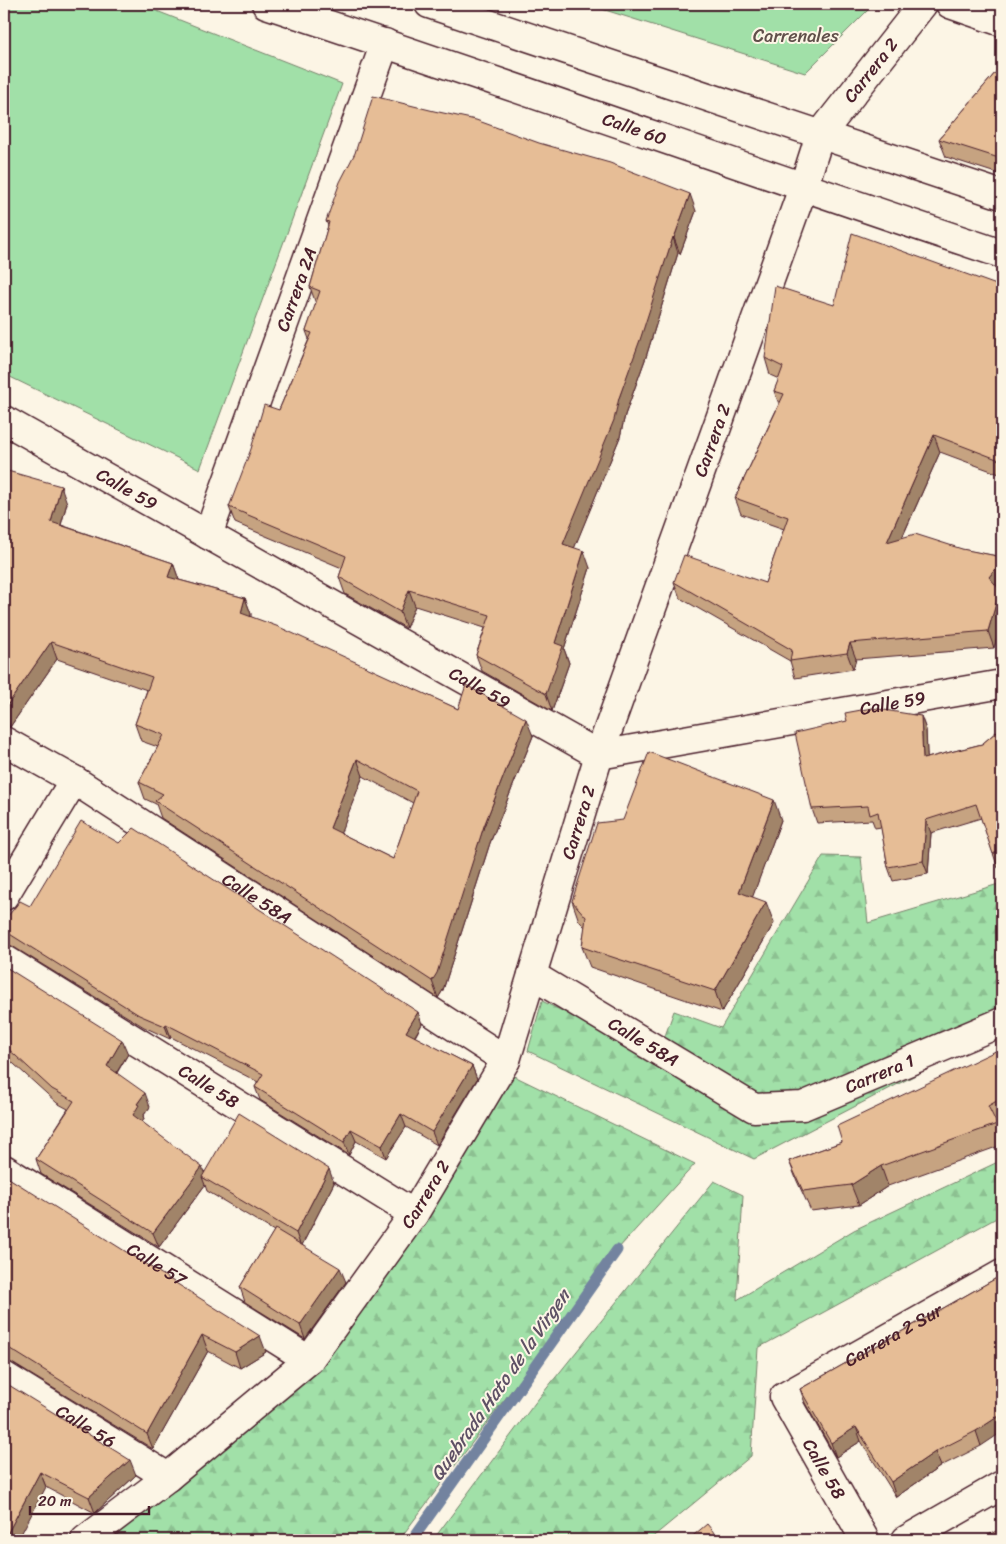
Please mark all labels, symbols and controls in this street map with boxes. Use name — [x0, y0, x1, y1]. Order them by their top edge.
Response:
park label: Carrenales — [753, 20, 840, 52]
street label: Carrera 2 — [835, 31, 907, 110]
street label: Calle 60 — [598, 103, 671, 155]
street label: Carrera 2A — [266, 243, 326, 336]
street label: Carrera 2 — [684, 399, 740, 481]
street label: Calle 59 — [90, 459, 164, 519]
street label: Calle 59 — [443, 658, 517, 718]
street label: Calle 59 — [857, 682, 928, 725]
street label: Carrera 2 — [552, 782, 605, 863]
street label: Calle 58A — [215, 864, 298, 933]
street label: Calle 58A — [602, 1008, 685, 1076]
street label: Carrera 1 — [840, 1045, 920, 1103]
street label: Calle 58 — [172, 1055, 245, 1117]
street label: Carrera 2 — [392, 1154, 459, 1236]
street label: Calle 57 — [120, 1234, 194, 1296]
water label: Quebrada Hato de la Virgen — [421, 1280, 580, 1488]
street label: Carrera 2 Sur — [838, 1294, 950, 1376]
street label: Calle 56 — [49, 1395, 122, 1457]
street label: Calle 58 — [794, 1432, 855, 1506]
scale bar — [30, 1484, 149, 1516]
text: 20 m — [38, 1488, 72, 1514]

